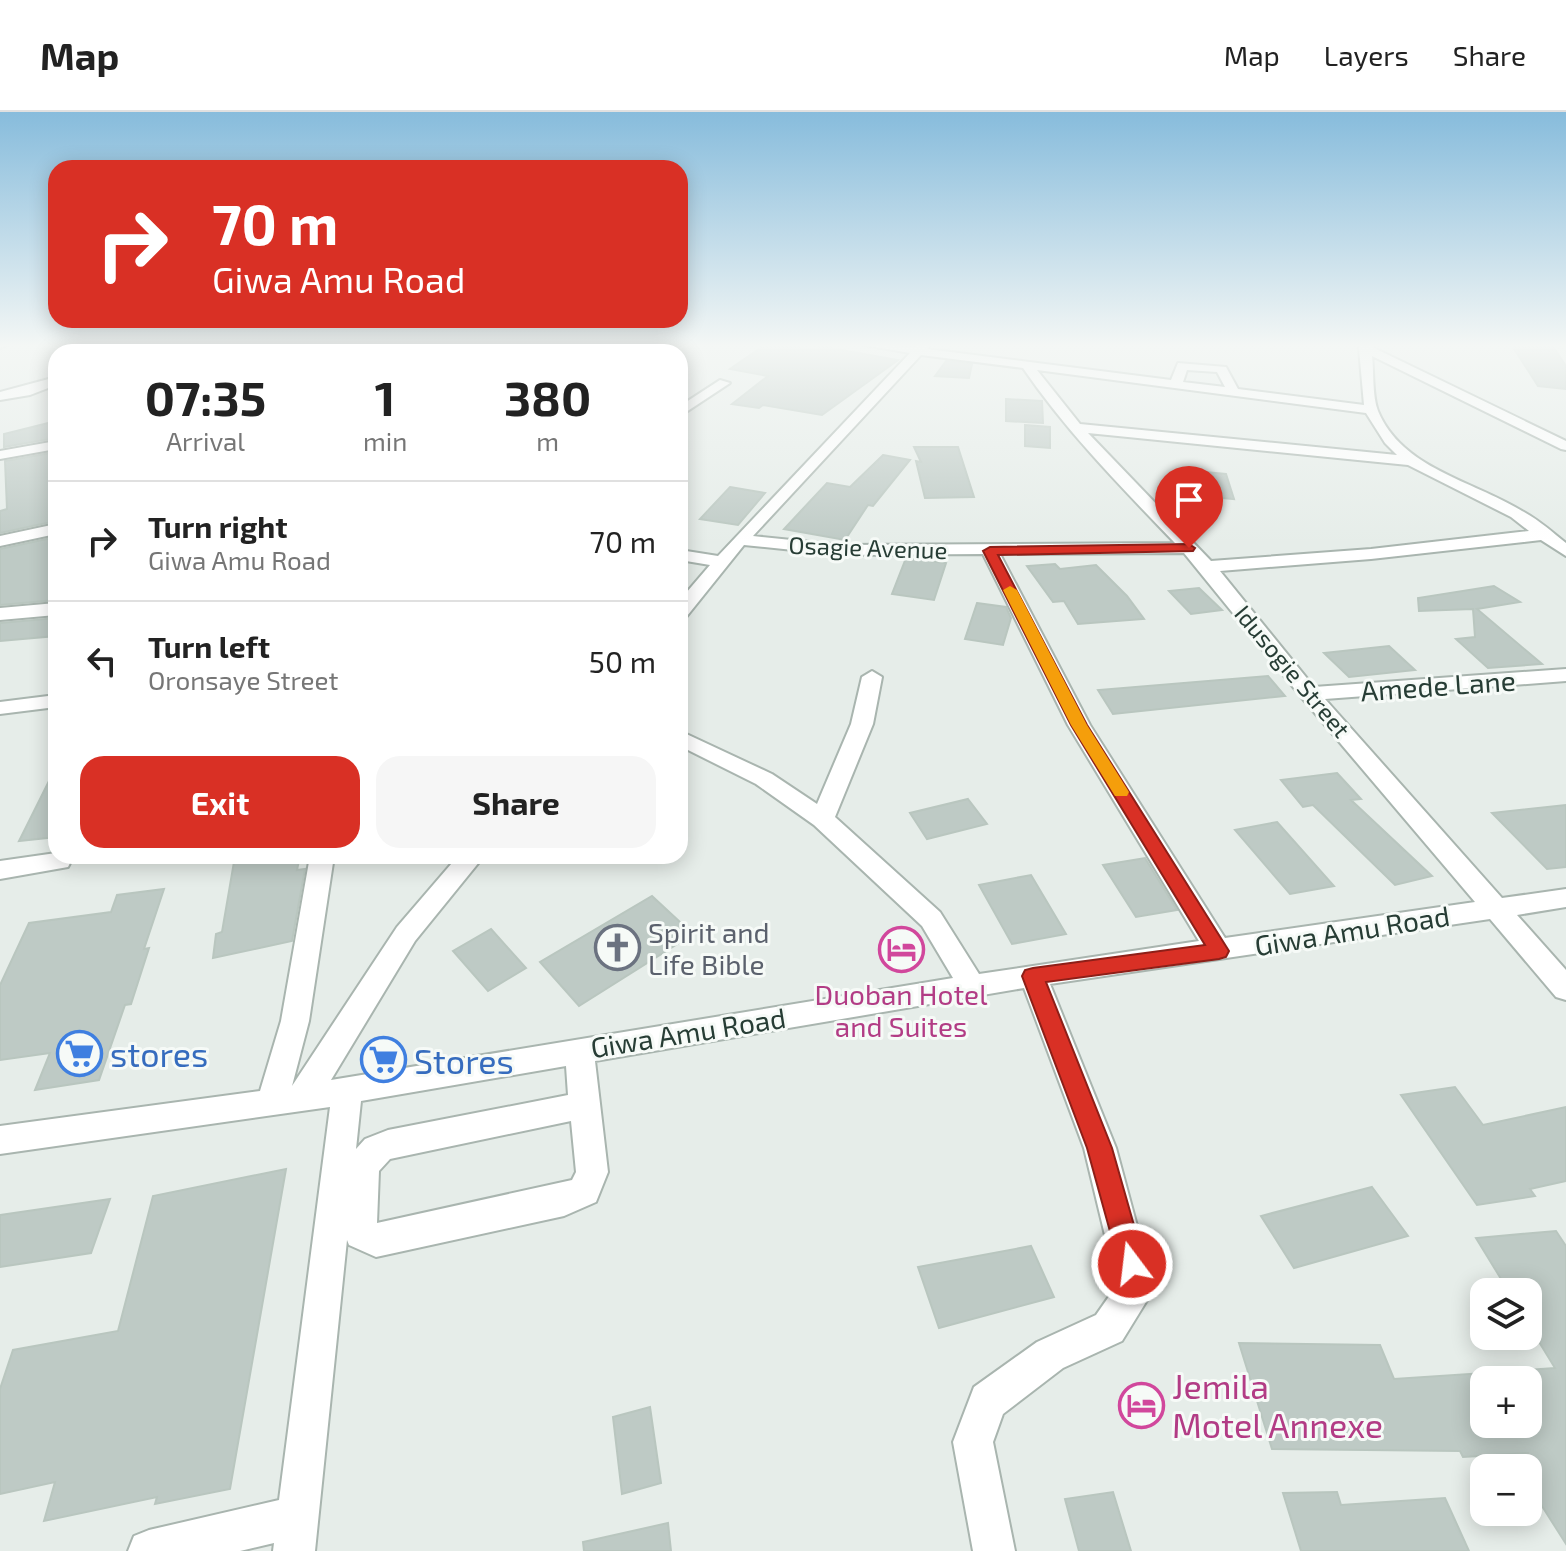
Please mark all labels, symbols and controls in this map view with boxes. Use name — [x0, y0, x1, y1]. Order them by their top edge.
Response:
text: Map — [40, 32, 119, 78]
text: Map — [1224, 38, 1280, 72]
text: Layers — [1324, 38, 1409, 72]
text: Share — [1453, 38, 1526, 72]
text: 70 m — [212, 189, 338, 256]
icon: right — [80, 192, 184, 296]
text: Giwa Amu Road — [212, 257, 465, 300]
text: 07:35 — [145, 368, 266, 426]
text: 1 — [375, 368, 395, 426]
text: 380 — [504, 368, 591, 426]
text: Arrival — [166, 425, 245, 456]
text: min — [363, 425, 407, 456]
text: m — [536, 425, 559, 456]
pin — [1155, 466, 1223, 548]
icon: arrive — [1167, 478, 1211, 522]
text: Turn right — [148, 508, 288, 544]
icon: right — [80, 519, 124, 563]
text: 70 m — [590, 523, 656, 559]
street label: Osagie Avenue — [788, 530, 948, 564]
text: Giwa Amu Road — [148, 544, 331, 575]
street label: Idusogie Street — [1229, 599, 1357, 743]
text: Turn left — [148, 628, 270, 664]
icon: left — [80, 639, 124, 683]
text: 50 m — [589, 643, 656, 679]
street label: Amede Lane — [1359, 663, 1517, 707]
text: Oronsaye Street — [148, 664, 338, 695]
button: Exit — [80, 756, 360, 848]
button: Share — [376, 756, 656, 848]
street label: Giwa Amu Road — [1252, 898, 1452, 962]
place label: Spirit and Life Bible — [648, 915, 770, 981]
church icon: Spirit and Life Bible — [593, 924, 641, 972]
hotel icon: Duoban Hotel and Suites — [877, 926, 925, 974]
place label: Duoban Hotel and Suites — [815, 977, 988, 1043]
street label: Giwa Amu Road — [588, 1000, 788, 1064]
supermarket icon: stores — [55, 1029, 103, 1077]
place label: stores — [110, 1033, 208, 1074]
supermarket icon: Stores — [359, 1036, 407, 1084]
place label: Stores — [414, 1040, 514, 1081]
position arrow — [1090, 1222, 1174, 1306]
map controls — [1470, 1278, 1542, 1526]
button: layers — [1470, 1278, 1542, 1350]
place label: Jemila Motel Annexe — [1172, 1365, 1383, 1445]
button: + — [1470, 1366, 1542, 1438]
hotel icon: Jemila Motel Annexe — [1117, 1381, 1165, 1429]
button: − — [1470, 1454, 1542, 1526]

